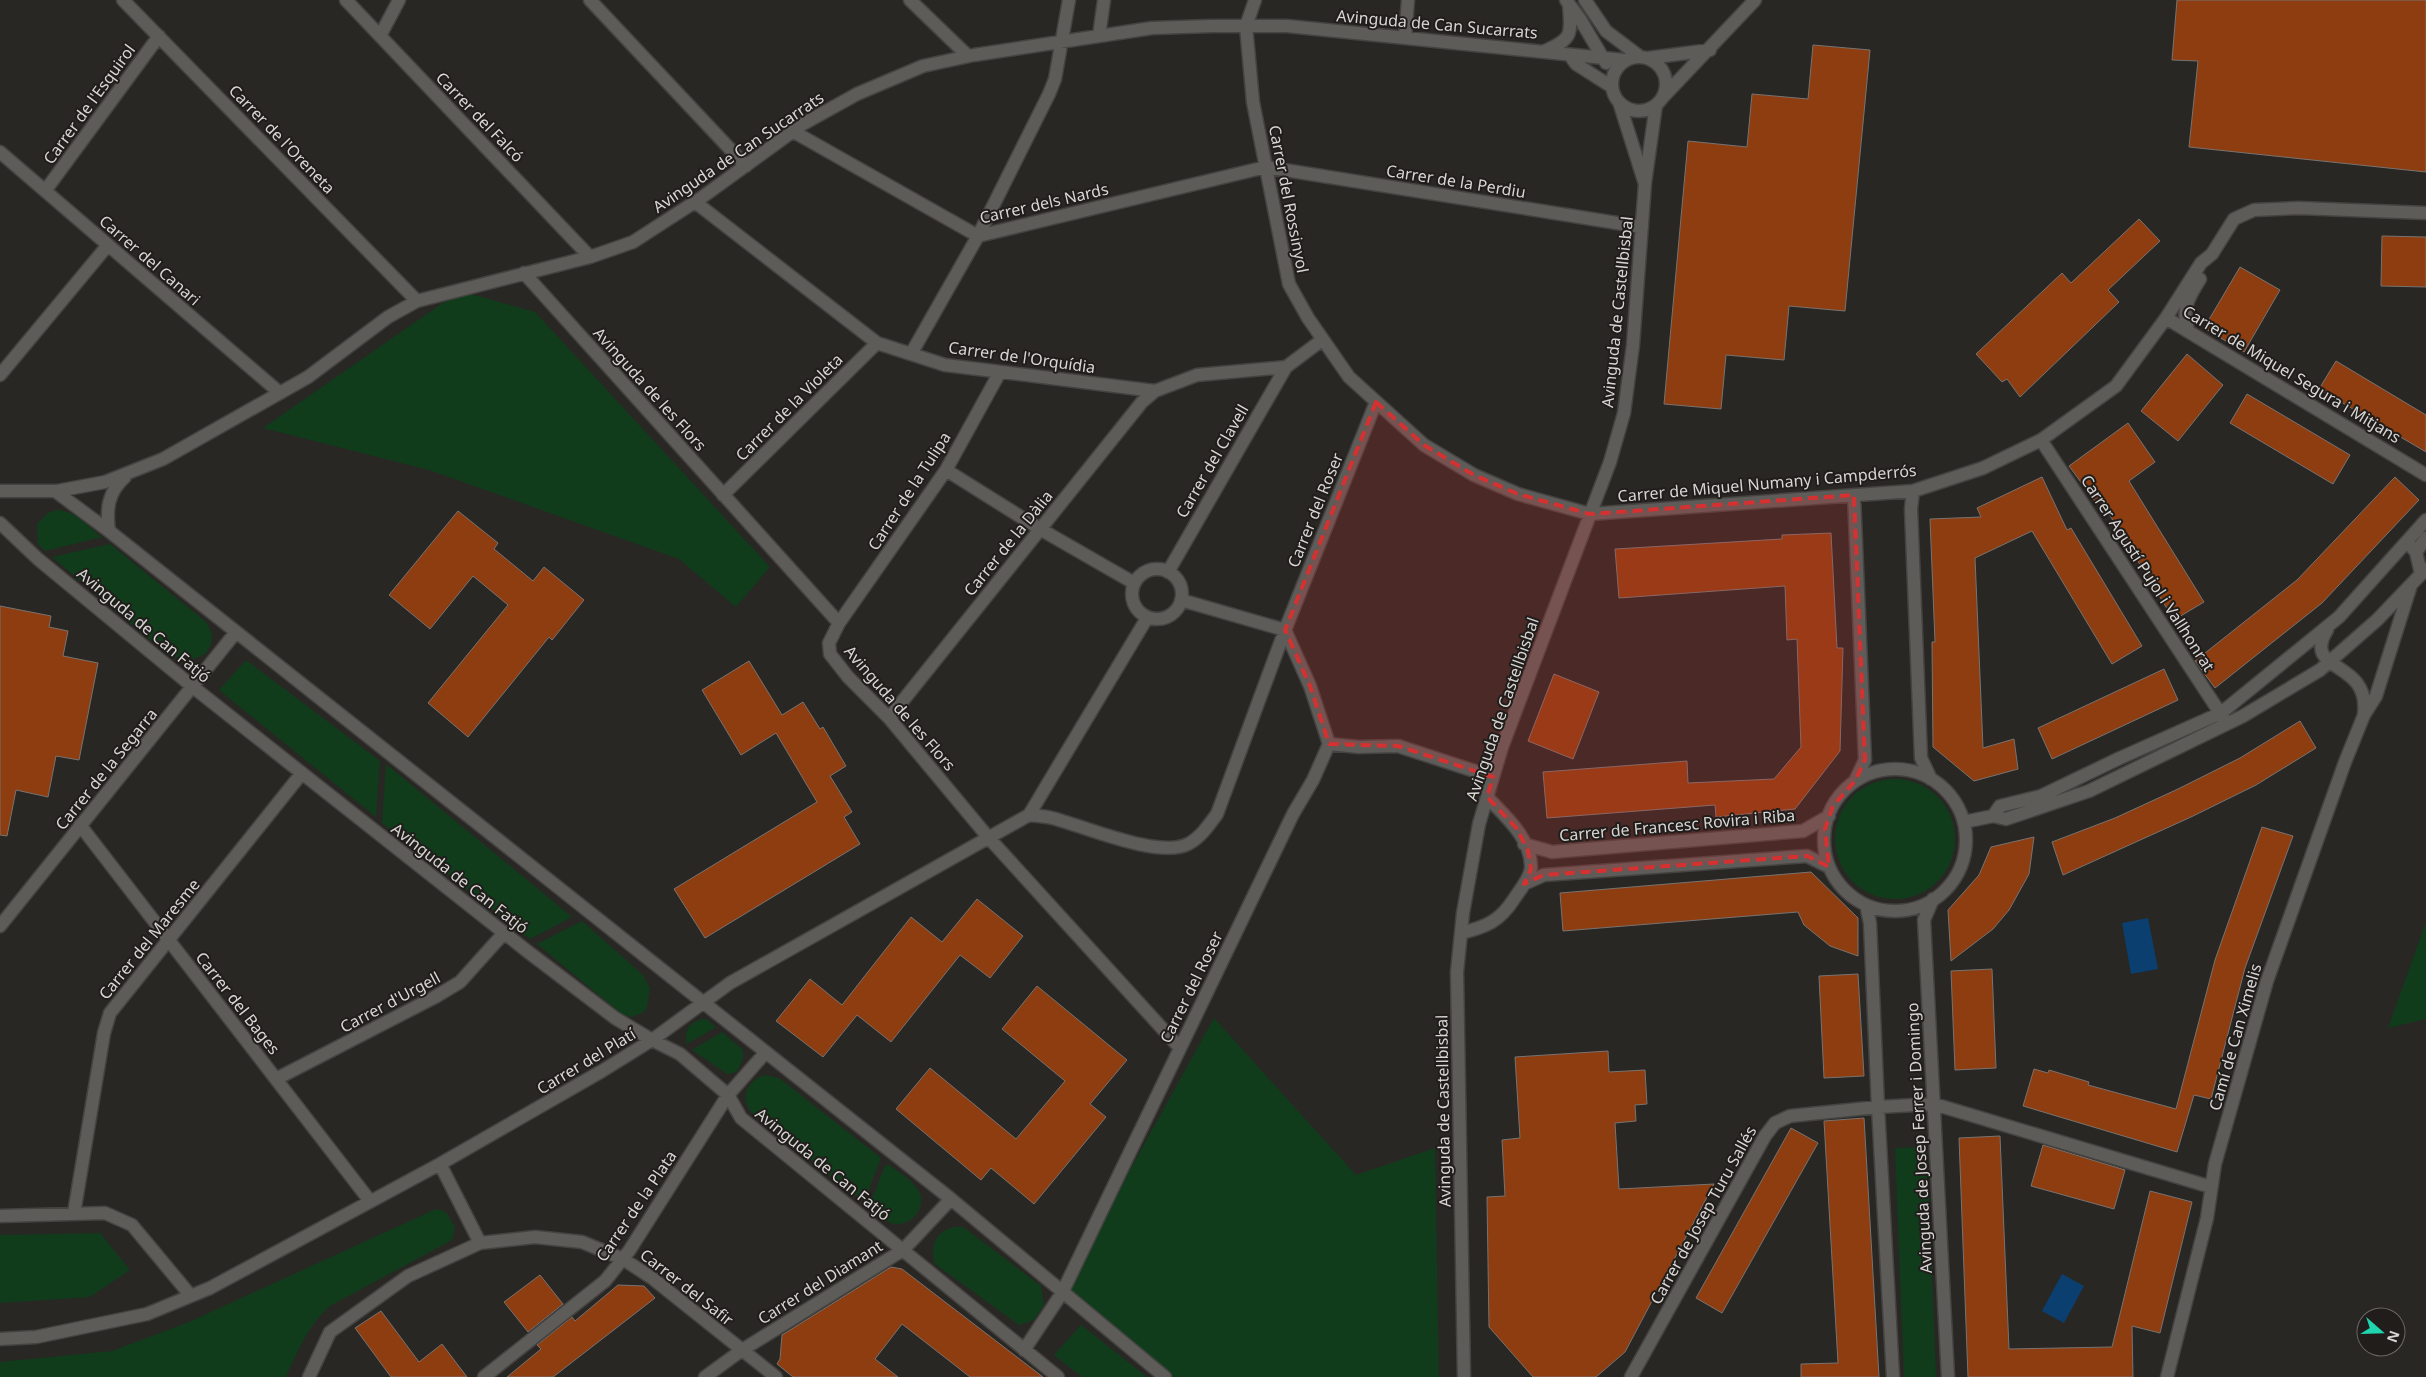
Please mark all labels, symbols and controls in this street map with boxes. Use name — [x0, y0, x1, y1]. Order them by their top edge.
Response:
street label: Avinguda de Can Sucarrats — [1335, 4, 1539, 44]
street label: Carrer de l'Esquirol — [38, 40, 140, 168]
street label: Carrer del Falcó — [431, 67, 529, 167]
street label: Carrer de l'Oreneta — [224, 80, 340, 198]
street label: Avinguda de Can Sucarrats — [648, 86, 828, 218]
street label: Carrer del Rossinyol — [1264, 123, 1314, 275]
street label: Carrer de la Perdiu — [1385, 159, 1527, 203]
street label: Carrer dels Nards — [977, 177, 1111, 229]
street label: Carrer del Canari — [95, 210, 205, 310]
street label: Avinguda de Castellbisbal — [1596, 215, 1638, 409]
street label: Carrer de Miquel Segura i Mitjans — [2179, 300, 2405, 448]
street label: Avinguda de les Flors — [588, 322, 712, 456]
street label: Carrer de l'Orquídia — [947, 336, 1097, 378]
street label: Carrer de la Violeta — [731, 349, 847, 465]
street label: Carrer del Clavell — [1171, 400, 1253, 522]
street label: Carrer de la Tulipa — [862, 428, 956, 554]
street label: Carrer del Roser — [1282, 449, 1348, 571]
street label: Carrer de Miquel Numany i Campderrós — [1617, 459, 1917, 507]
street label: Carrer Agustí Pujol i Vallhonrat — [2076, 470, 2220, 676]
street label: Carrer de la Dàlia — [959, 486, 1057, 600]
street label: Avinguda de Can Fatjó — [73, 563, 215, 687]
street label: Avinguda de Castellbisbal — [1460, 614, 1544, 804]
street label: Avinguda de les Flors — [839, 641, 961, 775]
street label: Carrer de la Segarra — [50, 704, 162, 834]
street label: Carrer de Francesc Rovira i Riba — [1558, 804, 1796, 846]
street label: Avinguda de Can Fatjó — [387, 818, 533, 938]
street label: Carrer del Maresme — [93, 874, 205, 1004]
street label: Carrer del Roser — [1154, 927, 1228, 1047]
street label: Carrer del Bages — [191, 947, 285, 1059]
street label: Camí de Can Ximelis — [2203, 961, 2267, 1113]
street label: Carrer d'Urgell — [336, 966, 444, 1038]
street label: Avinguda de Josep Ferrer i Domingo — [1901, 1002, 1937, 1274]
street label: Avinguda de Castellbisbal — [1430, 1015, 1456, 1207]
street label: Carrer del Platí — [532, 1022, 640, 1099]
street label: Avinguda de Can Fatjó — [751, 1103, 895, 1225]
street label: Carrer de Josep Turu Sallés — [1645, 1122, 1761, 1308]
street label: Carrer de la Plata — [591, 1146, 681, 1266]
street label: Carrer del Diamant — [753, 1235, 887, 1329]
street label: Carrer del Safir — [636, 1244, 739, 1331]
north arrow — [2356, 1307, 2406, 1357]
text: N — [2383, 1328, 2405, 1345]

